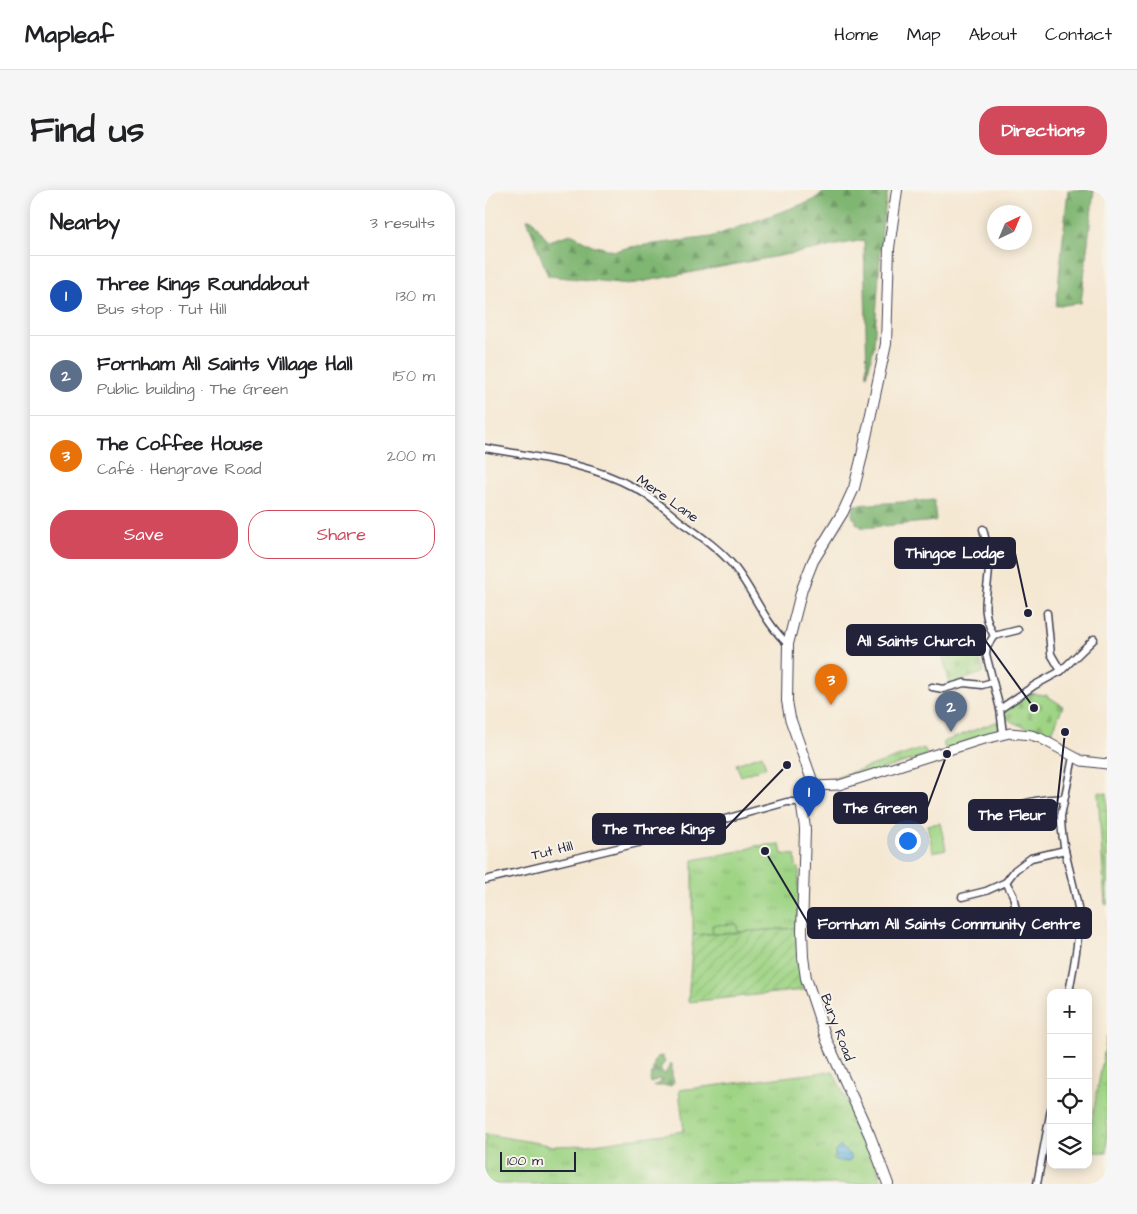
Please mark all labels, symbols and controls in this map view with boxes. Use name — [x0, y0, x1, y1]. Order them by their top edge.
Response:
text: Mapleaf — [25, 18, 114, 52]
text: Home — [834, 22, 879, 47]
text: Map — [907, 22, 941, 47]
text: About — [969, 22, 1017, 47]
text: Contact — [1045, 22, 1112, 47]
text: Find us — [30, 106, 144, 155]
button: Directions — [979, 106, 1107, 155]
north arrow — [987, 205, 1032, 250]
text: Nearby — [50, 208, 120, 237]
text: 3 results — [370, 212, 435, 234]
text: Three Kings Roundabout — [97, 271, 309, 298]
text: 1 — [65, 285, 67, 307]
text: 130 m — [396, 285, 435, 307]
text: Bus stop · Tut Hill — [97, 298, 227, 320]
text: Fornham All Saints Village Hall — [97, 351, 352, 378]
text: 2 — [61, 365, 71, 387]
text: 150 m — [393, 365, 435, 387]
text: Public building · The Green — [97, 378, 288, 400]
text: The Coffee House — [97, 431, 263, 458]
text: 3 — [62, 445, 70, 467]
text: 200 m — [387, 445, 435, 467]
text: Café · Hengrave Road — [97, 458, 261, 480]
street label: Mere Lane — [632, 470, 703, 528]
button: Save — [50, 510, 238, 559]
button: Share — [248, 510, 435, 559]
callout: Thingoe Lodge — [895, 538, 1015, 568]
text: Thingoe Lodge — [904, 543, 1005, 566]
callout: All Saints Church — [847, 625, 985, 655]
text: All Saints Church — [857, 631, 975, 652]
pin: 3 — [815, 664, 847, 705]
pin: 2 — [935, 691, 967, 732]
pin: 1 — [793, 776, 825, 817]
callout: The Green — [834, 793, 927, 823]
text: The Green — [842, 798, 917, 819]
callout: The Fleur — [969, 800, 1056, 830]
text: The Fleur — [977, 805, 1047, 826]
callout: The Three Kings — [593, 814, 725, 844]
text: The Three Kings — [602, 819, 716, 842]
your location — [895, 828, 921, 854]
street label: Tut Hill — [529, 836, 575, 866]
callout: Fornham All Saints Community Centre — [808, 908, 1091, 938]
text: Fornham All Saints Community Centre — [817, 914, 1081, 936]
map controls — [1047, 989, 1092, 1169]
button: + — [1047, 989, 1092, 1034]
street label: Bury Road — [815, 991, 859, 1064]
button: − — [1047, 1034, 1092, 1079]
button: locate — [1047, 1079, 1092, 1124]
button: layers — [1047, 1124, 1092, 1169]
scale bar — [500, 1149, 576, 1172]
text: 100 m — [507, 1151, 543, 1171]

